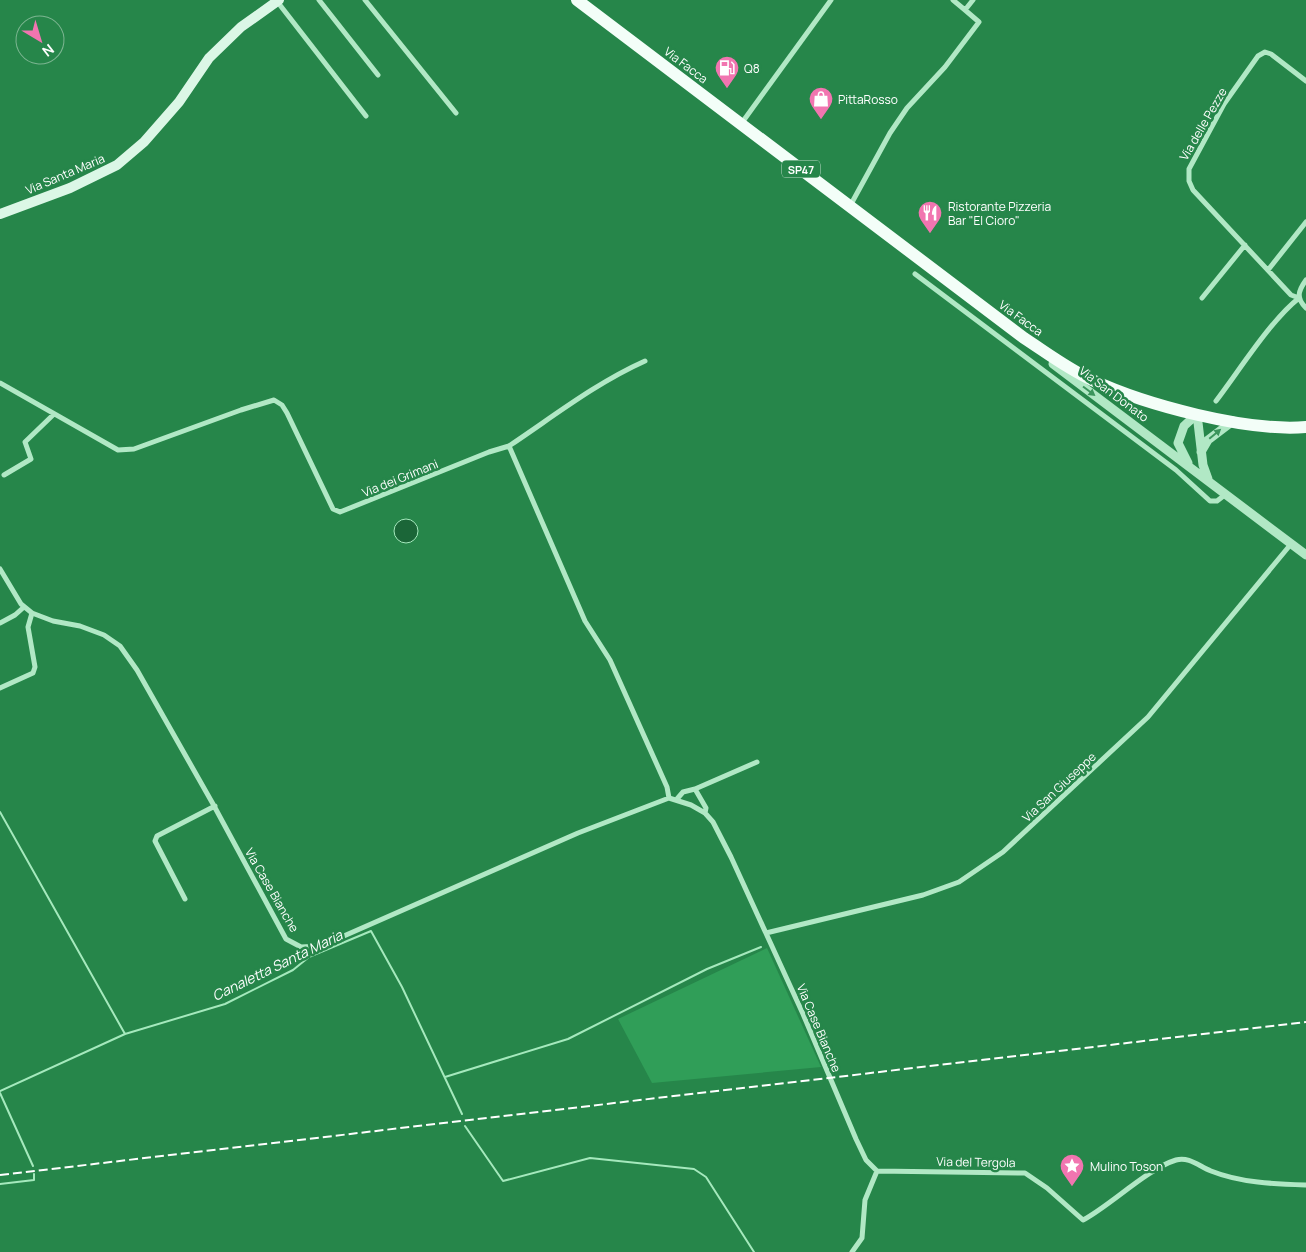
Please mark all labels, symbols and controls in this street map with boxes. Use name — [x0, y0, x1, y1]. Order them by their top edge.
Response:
north arrow — [15, 15, 65, 65]
text: N — [38, 40, 58, 61]
street label: Via Facca — [660, 43, 712, 87]
fuel station icon: Q8 — [714, 55, 740, 89]
place label: Q8 — [744, 60, 760, 77]
street label: Via delle Pezze — [1175, 84, 1231, 164]
shop icon: PittaRosso — [808, 86, 834, 120]
place label: PittaRosso — [838, 91, 898, 108]
street label: Via Santa Maria — [23, 150, 107, 198]
road number: SP47 — [782, 160, 820, 178]
place label: Ristorante Pizzeria Bar "El Cioro" — [948, 198, 1051, 229]
restaurant icon: Ristorante Pizzeria Bar "El Cioro" — [917, 200, 943, 234]
street label: Via Facca — [995, 296, 1047, 340]
street label: Via San Donato — [1076, 362, 1152, 426]
one-way arrow — [1082, 386, 1096, 396]
one-way arrow — [1208, 429, 1221, 440]
street label: Via dei Grimani — [359, 455, 441, 501]
street label: Via San Giuseppe — [1018, 748, 1100, 826]
street label: Via Case Bianche — [241, 845, 303, 935]
water label: Canaletta Santa Maria — [209, 925, 346, 1005]
street label: Via Case Bianche — [793, 981, 845, 1075]
street label: Via del Tergola — [936, 1153, 1016, 1171]
place icon: Mulino Toson — [1059, 1153, 1085, 1187]
place label: Mulino Toson — [1090, 1158, 1163, 1175]

